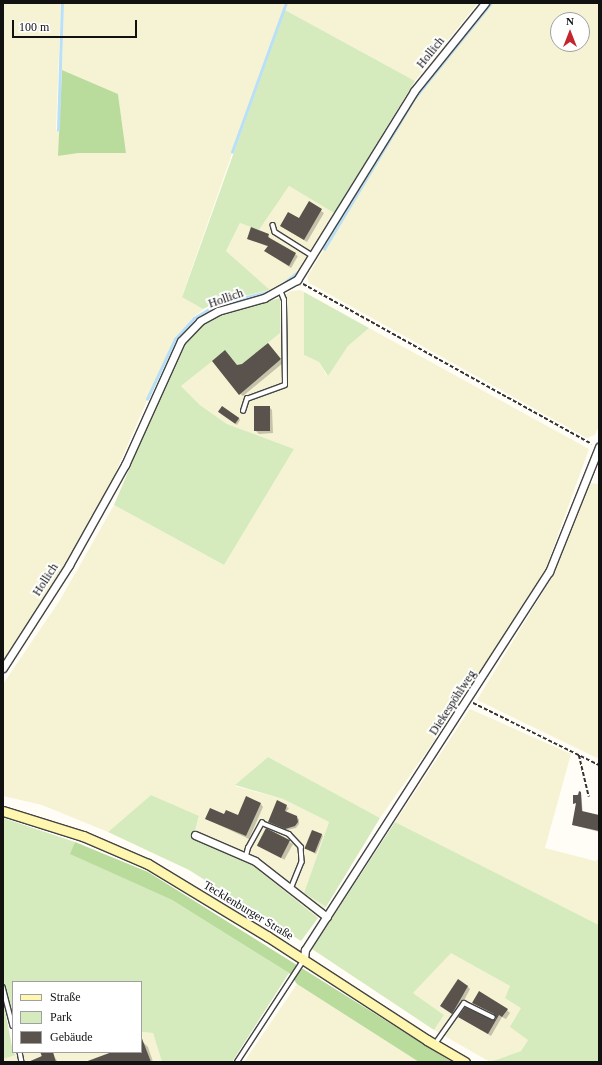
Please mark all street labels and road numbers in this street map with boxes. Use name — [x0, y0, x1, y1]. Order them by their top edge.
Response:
street label: Hollich — [414, 34, 448, 72]
street label: Hollich — [207, 286, 245, 312]
street label: Hollich — [30, 561, 62, 599]
street label: Diekespöhlweg — [427, 668, 479, 738]
street label: Tecklenburger Straße — [200, 878, 296, 944]

